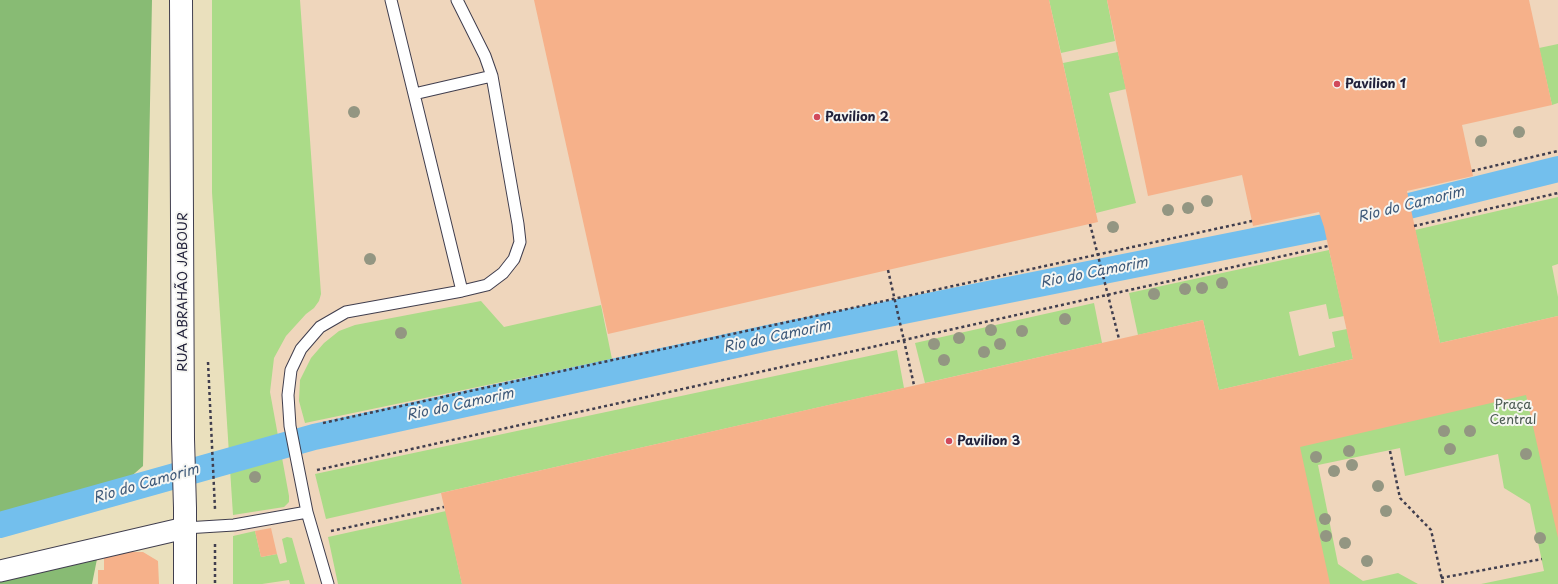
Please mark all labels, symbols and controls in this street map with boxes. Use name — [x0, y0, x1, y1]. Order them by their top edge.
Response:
place label: Pavilion 1 — [1345, 76, 1406, 92]
marker: Pavilion 1 — [1332, 79, 1342, 89]
place label: Pavilion 2 — [825, 109, 889, 125]
marker: Pavilion 2 — [812, 112, 822, 122]
water label: Rio do Camorim — [1356, 184, 1466, 226]
street label: RUA ABRAHÃO JABOUR — [175, 212, 191, 372]
water label: Rio do Camorim — [1039, 254, 1149, 292]
water label: Rio do Camorim — [722, 317, 832, 357]
water label: Rio do Camorim — [405, 385, 515, 425]
park label: Praça Central — [1489, 397, 1537, 428]
place label: Pavilion 3 — [957, 433, 1020, 449]
marker: Pavilion 3 — [944, 436, 954, 446]
water label: Rio do Camorim — [91, 461, 201, 507]

